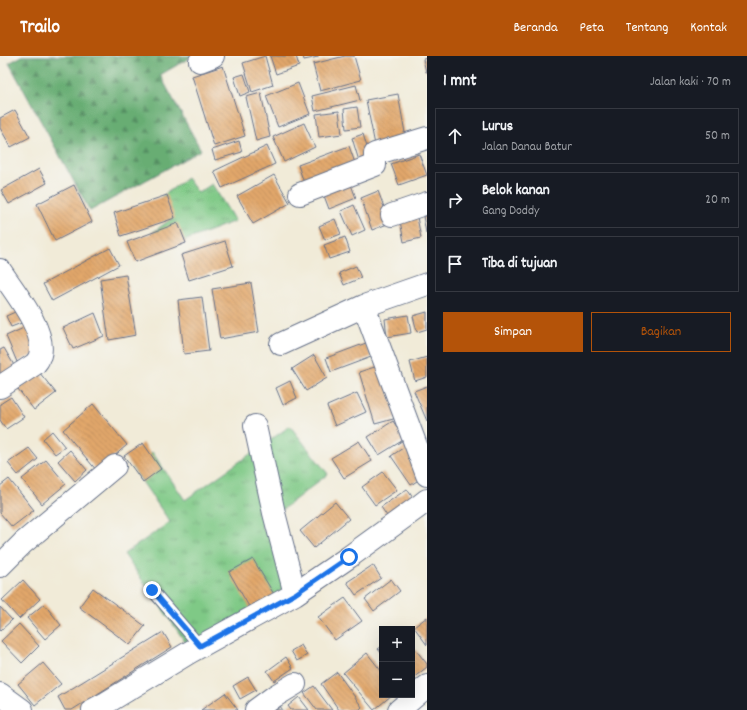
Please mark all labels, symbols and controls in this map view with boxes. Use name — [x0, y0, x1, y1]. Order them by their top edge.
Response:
text: Trailo — [20, 15, 60, 42]
text: Beranda — [513, 18, 558, 38]
text: Peta — [580, 18, 604, 38]
text: Tentang — [626, 18, 668, 38]
text: Kontak — [690, 18, 727, 38]
text: 1 mnt — [443, 70, 476, 94]
text: Jalan kaki · 70 m — [650, 73, 731, 92]
text: Lurus — [482, 116, 513, 138]
icon: ahead — [444, 125, 466, 147]
text: 50 m — [705, 127, 730, 146]
text: Jalan Danau Batur — [482, 138, 572, 157]
text: Belok kanan — [482, 180, 550, 202]
icon: right — [444, 189, 466, 211]
text: 20 m — [705, 191, 730, 210]
text: Gang Doddy — [482, 202, 539, 221]
icon: arrive — [444, 253, 466, 275]
text: Tiba di tujuan — [482, 253, 557, 275]
button: Simpan — [443, 312, 583, 352]
button: Bagikan — [591, 312, 731, 352]
route start — [340, 548, 358, 566]
route end — [143, 581, 161, 599]
map controls — [379, 626, 415, 698]
button: + — [379, 626, 415, 662]
button: − — [379, 662, 415, 698]

